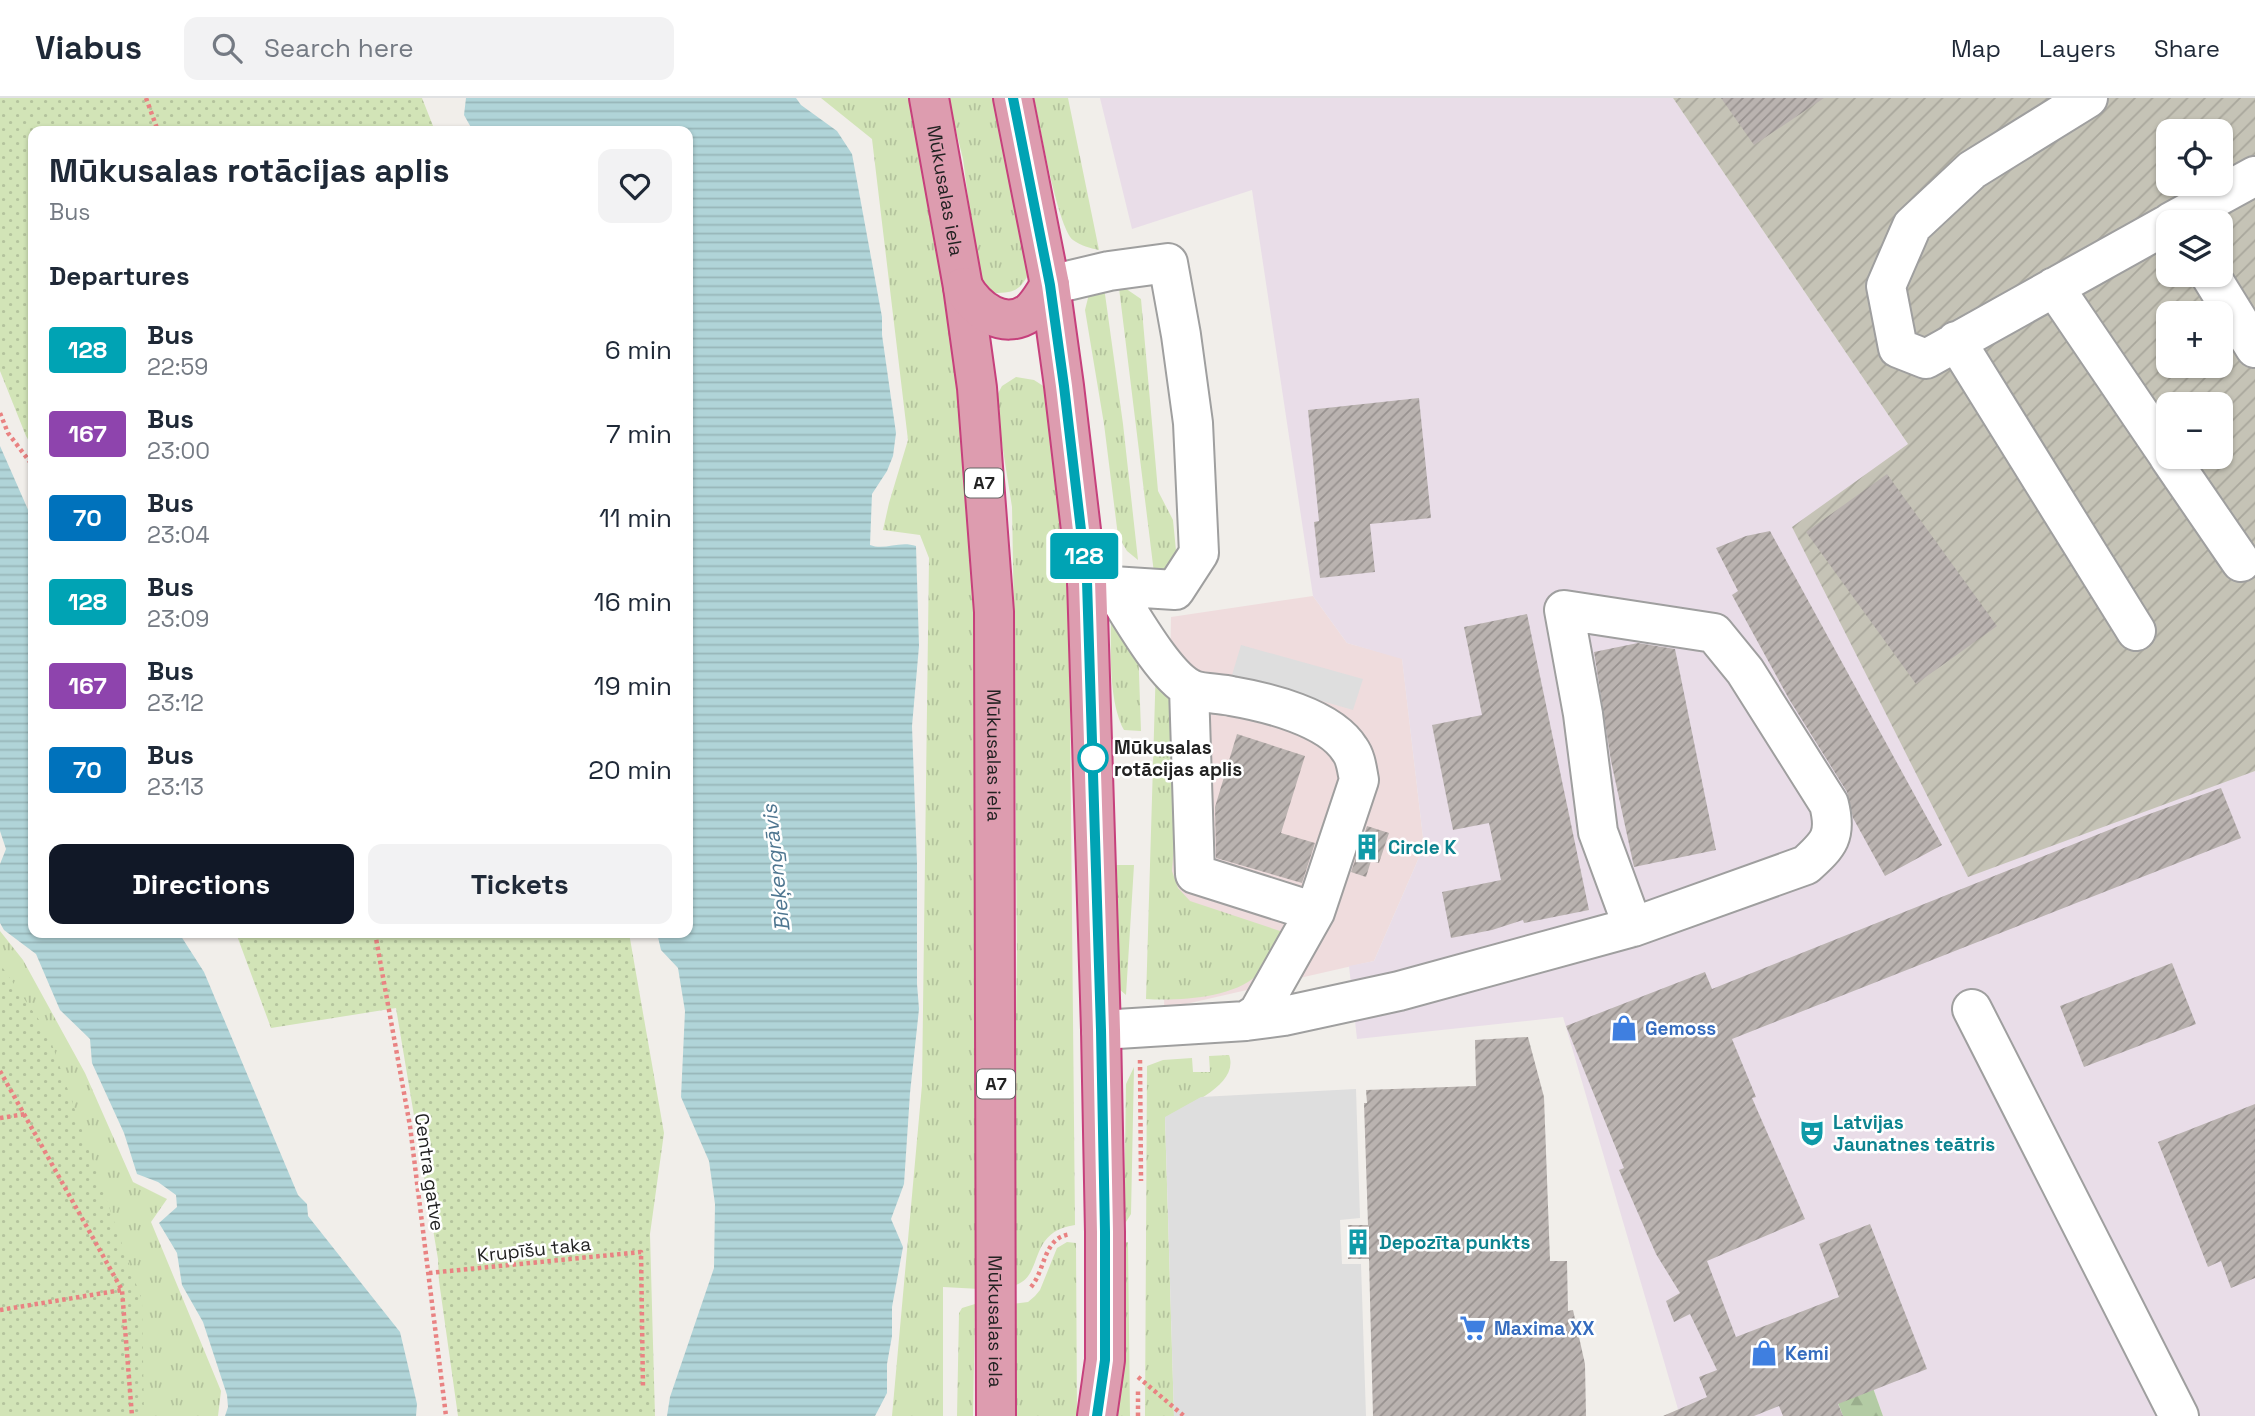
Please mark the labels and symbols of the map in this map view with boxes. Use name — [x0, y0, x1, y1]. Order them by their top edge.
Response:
street label: Mūkusalas iela — [921, 123, 969, 258]
road number: A7 — [965, 468, 1003, 498]
line badge: 128 — [1044, 533, 1124, 579]
street label: Mūkusalas iela — [981, 689, 1007, 822]
place label: Mūkusalas rotācijas aplis — [1114, 735, 1242, 782]
marker: Mūkusalas rotācijas aplis — [1078, 743, 1108, 773]
water label: Bieķengrāvis — [755, 802, 796, 933]
building icon: Circle K — [1352, 832, 1382, 862]
place label: Circle K — [1388, 835, 1456, 860]
shop icon: Gemoss — [1609, 1013, 1639, 1043]
place label: Gemoss — [1645, 1016, 1716, 1041]
road number: A7 — [977, 1070, 1015, 1099]
place label: Latvijas Jaunatnes teātris — [1833, 1110, 1995, 1157]
street label: Centra gatve — [409, 1112, 450, 1233]
theatre icon: Latvijas Jaunatnes teātris — [1797, 1118, 1827, 1148]
building icon: Depozīta punkts — [1343, 1227, 1373, 1257]
place label: Depozīta punkts — [1379, 1230, 1530, 1255]
street label: Krupīšu taka — [476, 1231, 592, 1268]
street label: Mūkusalas iela — [983, 1255, 1008, 1388]
supermarket icon: Maxima XX — [1458, 1313, 1488, 1343]
place label: Maxima XX — [1494, 1316, 1595, 1341]
shop icon: Kemi — [1749, 1338, 1779, 1368]
place label: Kemi — [1785, 1341, 1829, 1366]

